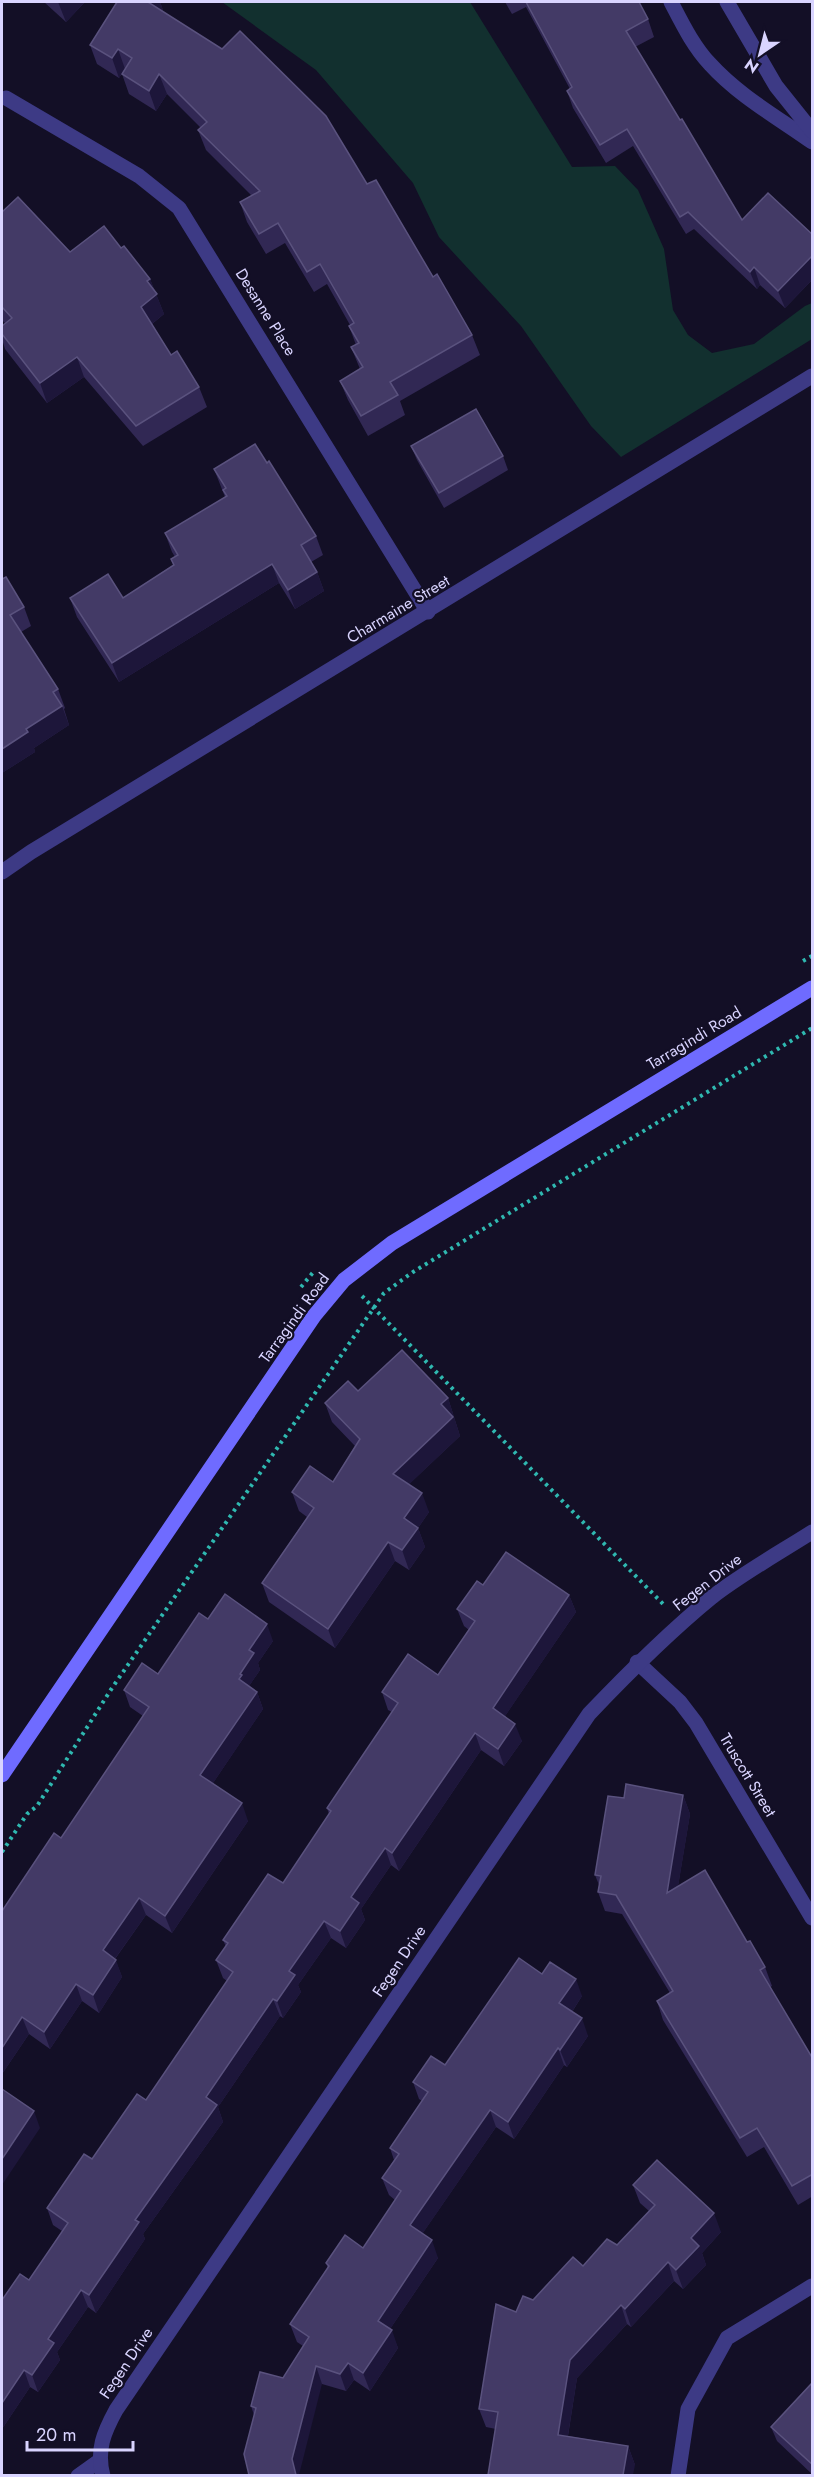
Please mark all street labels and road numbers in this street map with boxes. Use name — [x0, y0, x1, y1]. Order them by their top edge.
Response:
street label: Desanne Place — [230, 264, 302, 360]
street label: Charmaine Street — [342, 569, 454, 649]
street label: Tarragindi Road — [642, 1001, 746, 1075]
street label: Tarragindi Road — [253, 1268, 335, 1368]
street label: Fegen Drive — [668, 1548, 746, 1616]
street label: Truscott Street — [714, 1729, 782, 1821]
street label: Fegen Drive — [367, 1921, 431, 2001]
street label: Fegen Drive — [94, 2323, 158, 2403]

